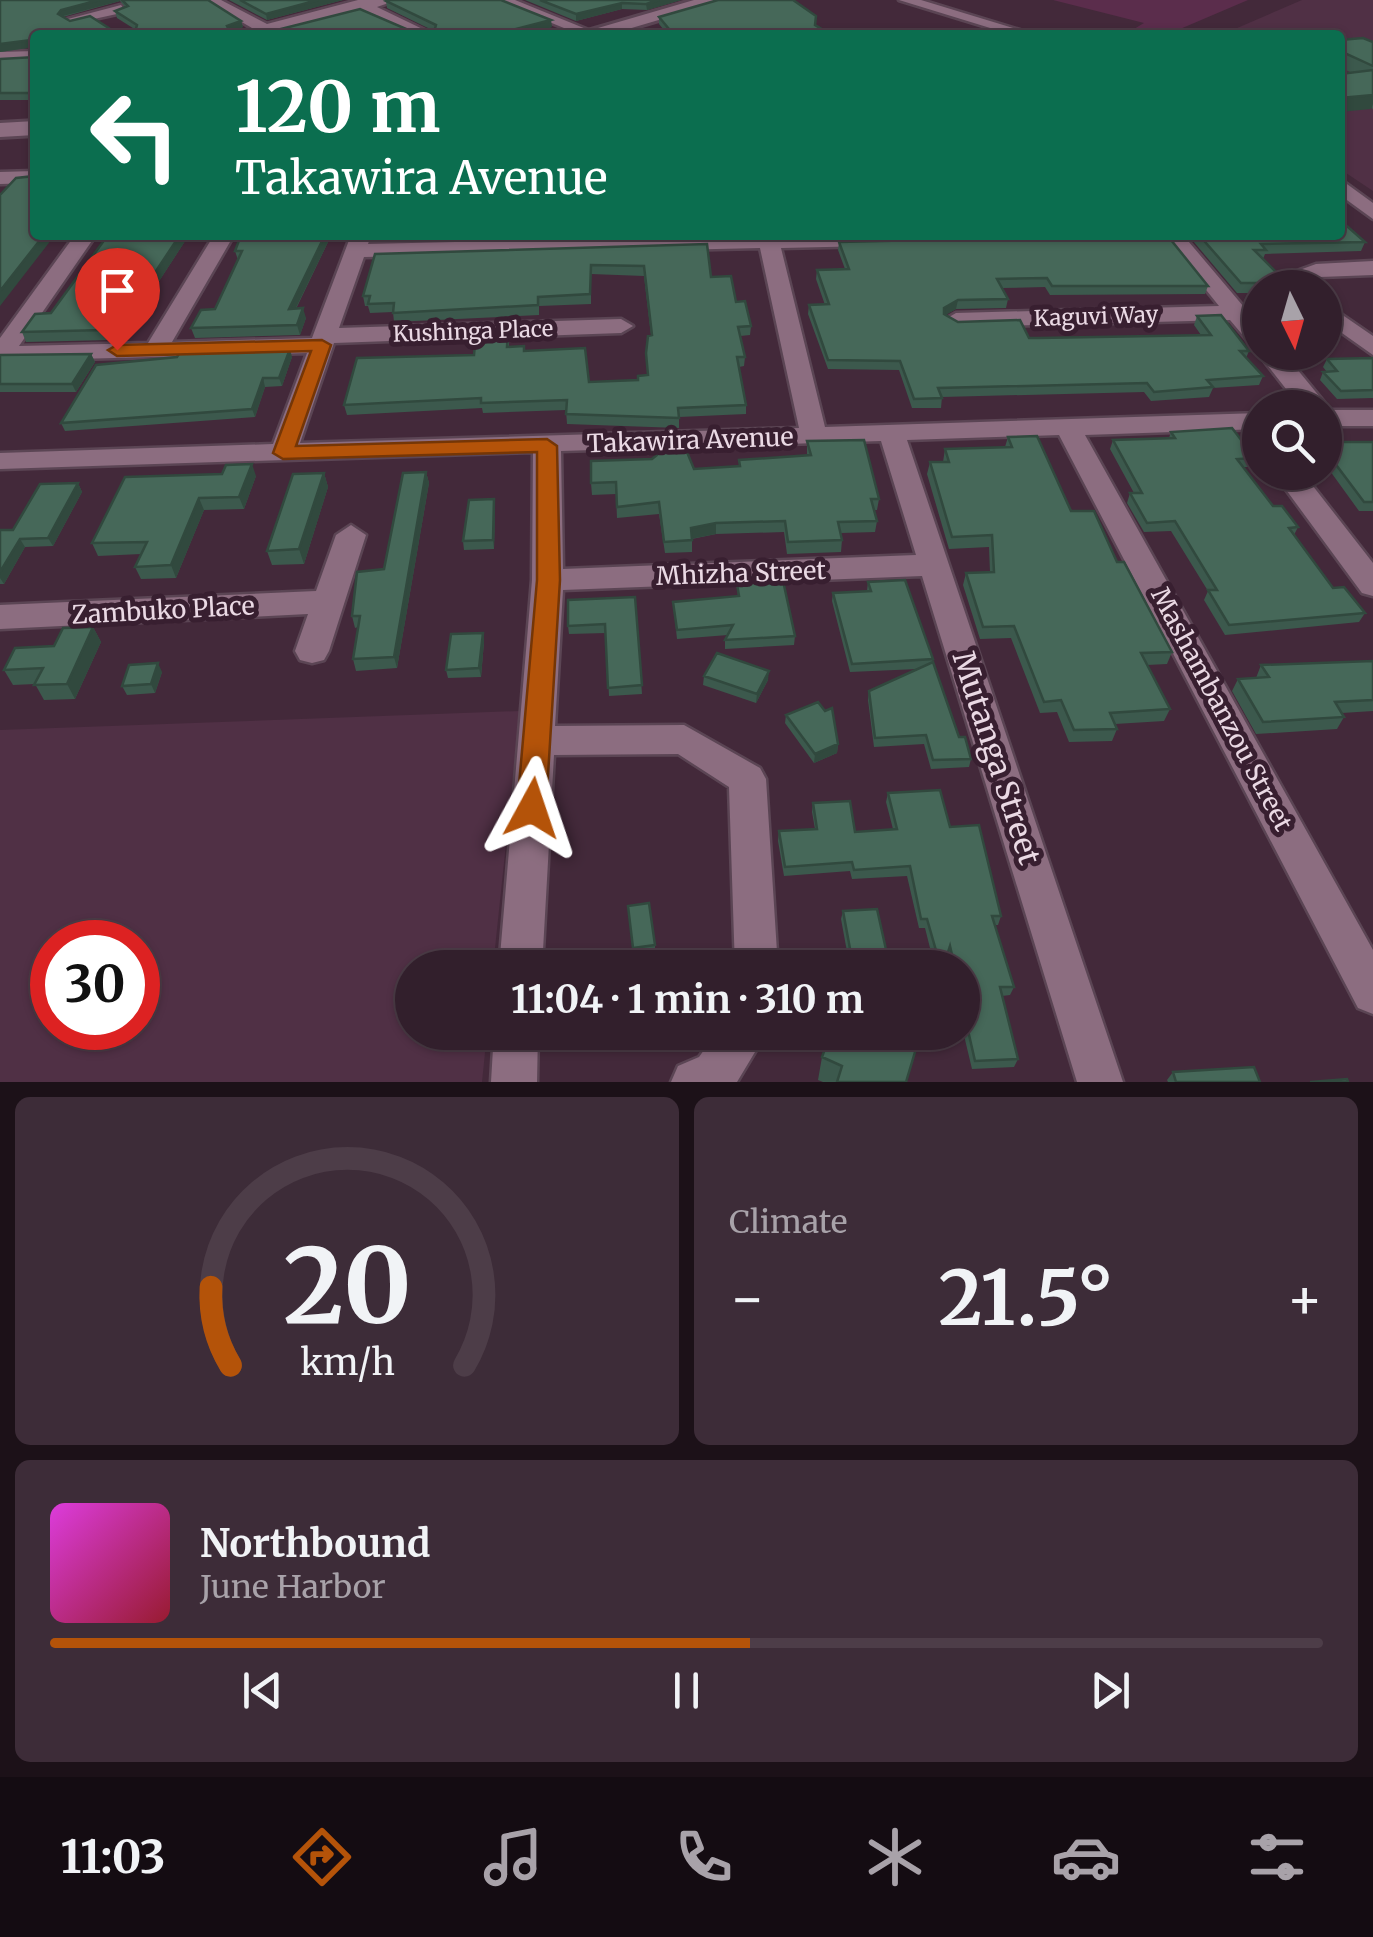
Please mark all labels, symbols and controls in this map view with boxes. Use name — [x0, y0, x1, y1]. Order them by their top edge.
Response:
text: 120 m — [235, 63, 440, 151]
icon: left — [70, 70, 200, 200]
text: Takawira Avenue — [235, 150, 607, 206]
pin — [75, 248, 160, 351]
icon: arrive — [90, 263, 145, 318]
north arrow — [1242, 270, 1342, 370]
map controls — [1242, 270, 1342, 490]
street label: Kaguvi Way — [1033, 300, 1159, 332]
street label: Kushinga Place — [392, 314, 554, 348]
button: search — [1242, 390, 1342, 490]
street label: Takawira Avenue — [586, 420, 794, 460]
street label: Mhizha Street — [655, 554, 827, 592]
street label: Mashambanzou Street — [1144, 582, 1300, 836]
street label: Zambuko Place — [71, 589, 255, 631]
street label: Mutanga Street — [945, 646, 1049, 869]
position arrow — [480, 756, 584, 860]
speed limit sign: 30 — [30, 920, 160, 1050]
text: 11:04 · 1 min · 310 m — [511, 976, 864, 1023]
text: Climate — [729, 1202, 847, 1242]
text: 20 — [283, 1221, 411, 1351]
text: 21.5° — [939, 1251, 1113, 1345]
text: − — [729, 1264, 766, 1333]
text: + — [1286, 1264, 1323, 1333]
text: km/h — [300, 1340, 394, 1385]
text: Northbound — [200, 1520, 430, 1567]
text: June Harbor — [200, 1567, 386, 1607]
icon: previous — [235, 1663, 290, 1718]
icon: pause — [659, 1663, 714, 1718]
icon: next — [1083, 1663, 1138, 1718]
icon: directions — [287, 1822, 357, 1892]
icon: music — [478, 1822, 548, 1892]
icon: phone — [669, 1822, 739, 1892]
icon: climate — [860, 1822, 930, 1892]
icon: car — [1051, 1822, 1121, 1892]
icon: filters — [1242, 1822, 1312, 1892]
text: 11:03 — [61, 1829, 165, 1885]

